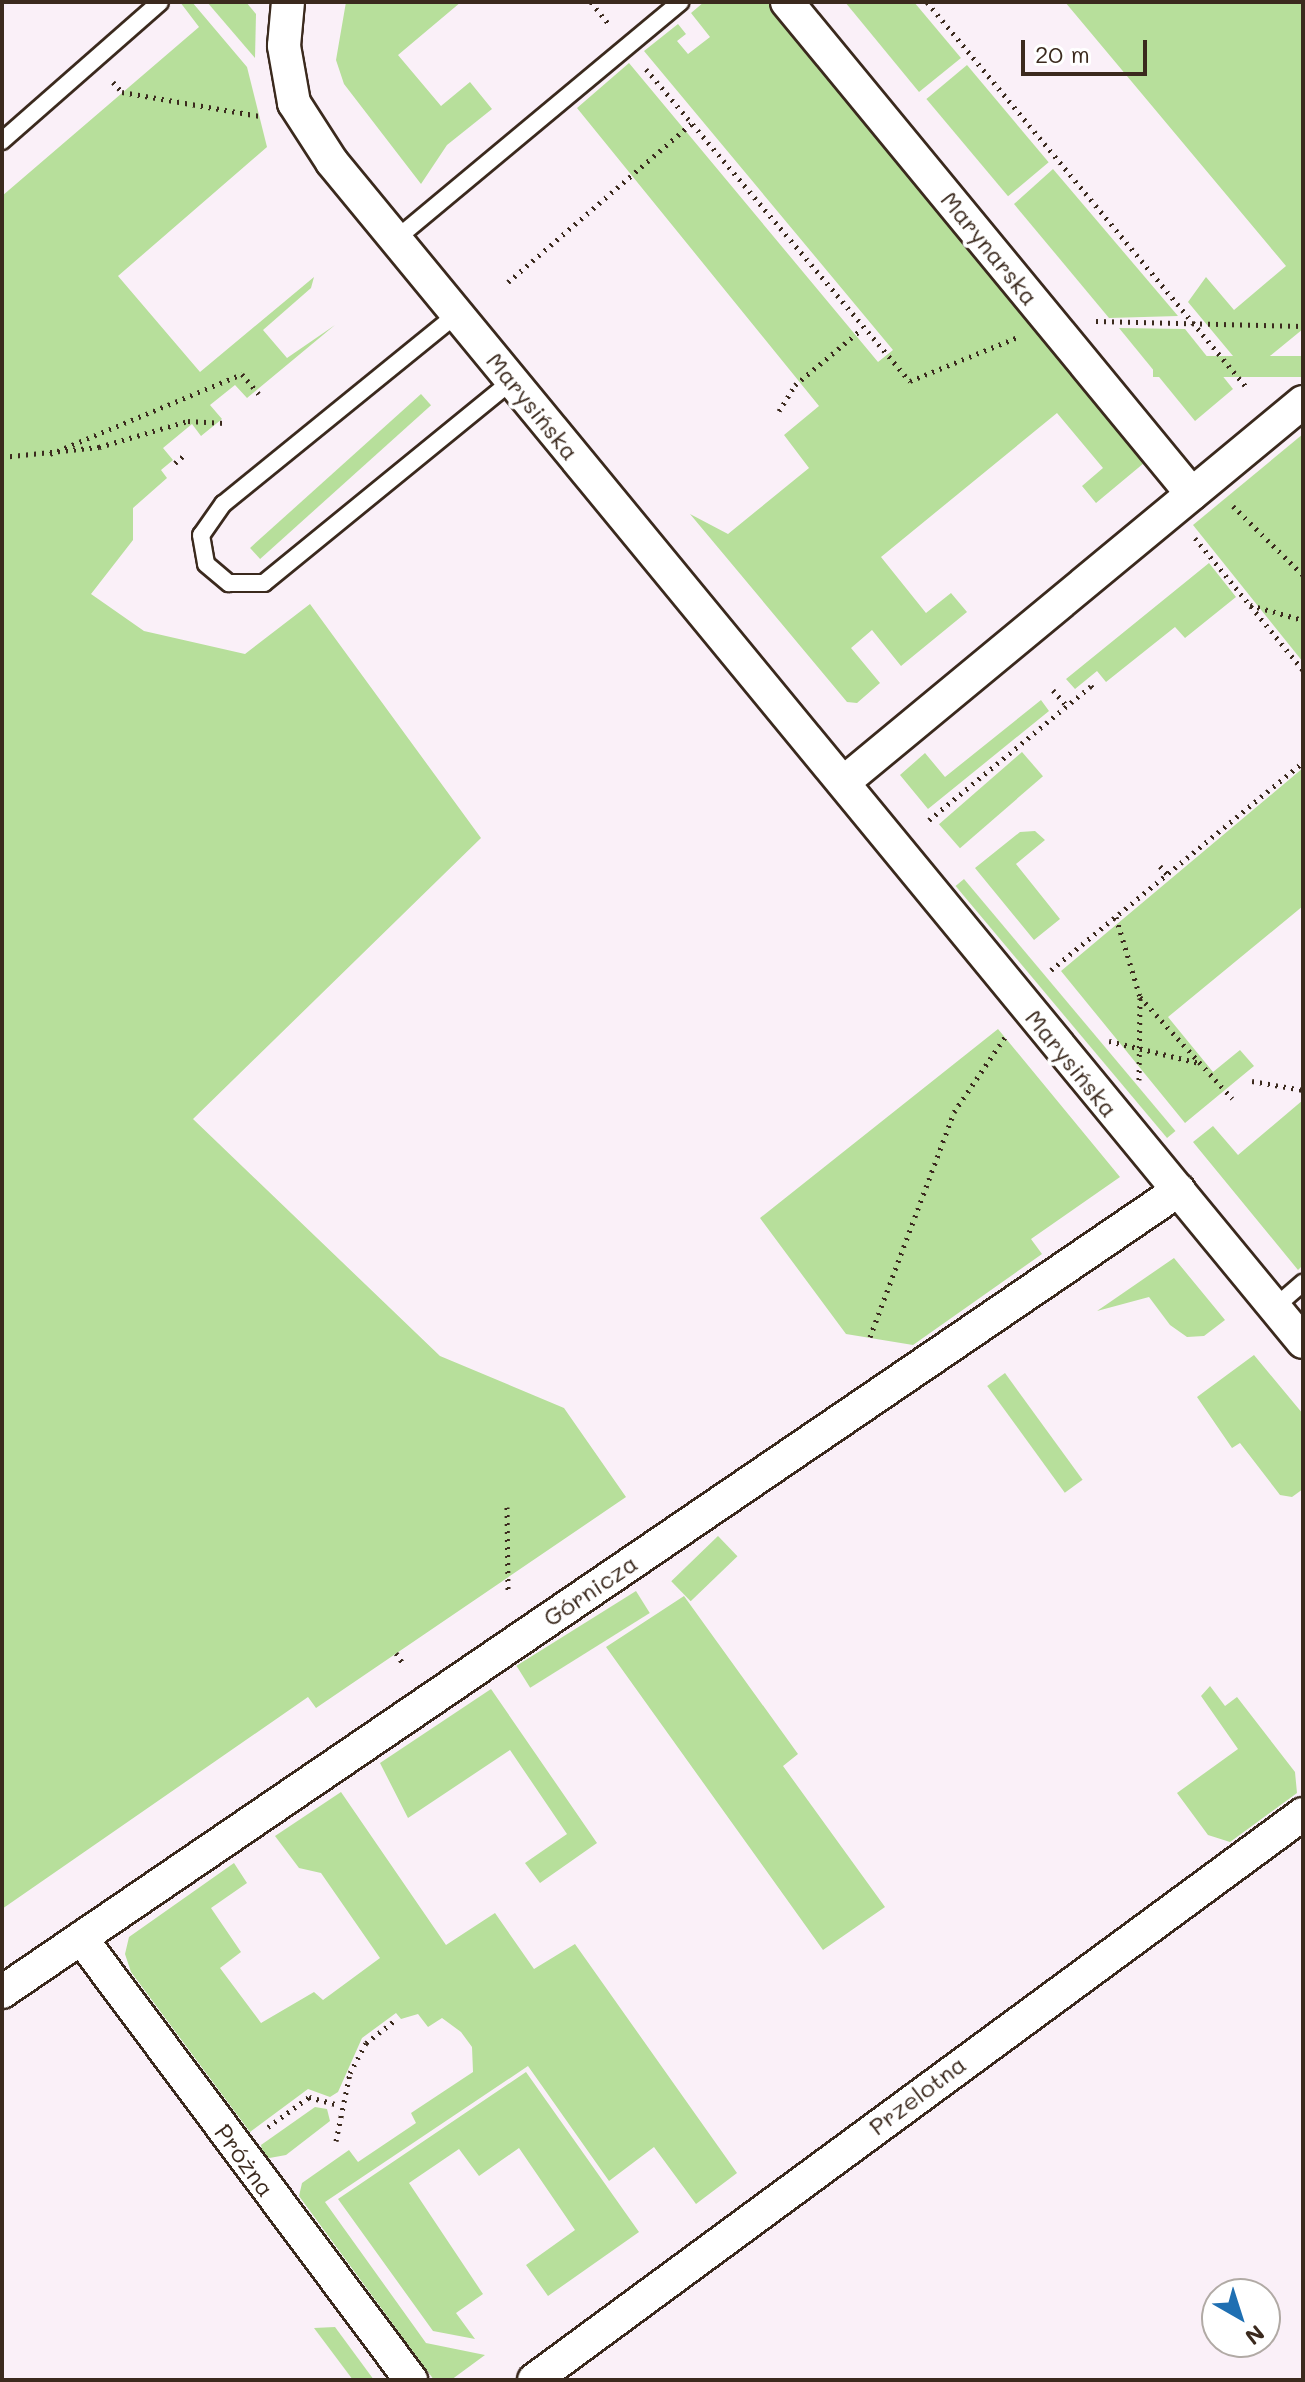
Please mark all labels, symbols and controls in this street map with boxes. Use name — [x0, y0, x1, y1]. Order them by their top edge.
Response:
scale bar — [1025, 24, 1151, 74]
text: 20 m — [1035, 38, 1090, 69]
street label: Marynarska — [935, 185, 1045, 311]
street label: Marysińska — [481, 346, 585, 466]
street label: Marysińska — [1020, 1003, 1124, 1123]
street label: Górnicza — [538, 1548, 642, 1632]
street label: Przelotna — [863, 2049, 971, 2141]
street label: Próżna — [209, 2118, 281, 2202]
north arrow — [1201, 2278, 1281, 2358]
text: N — [1240, 2319, 1271, 2352]

